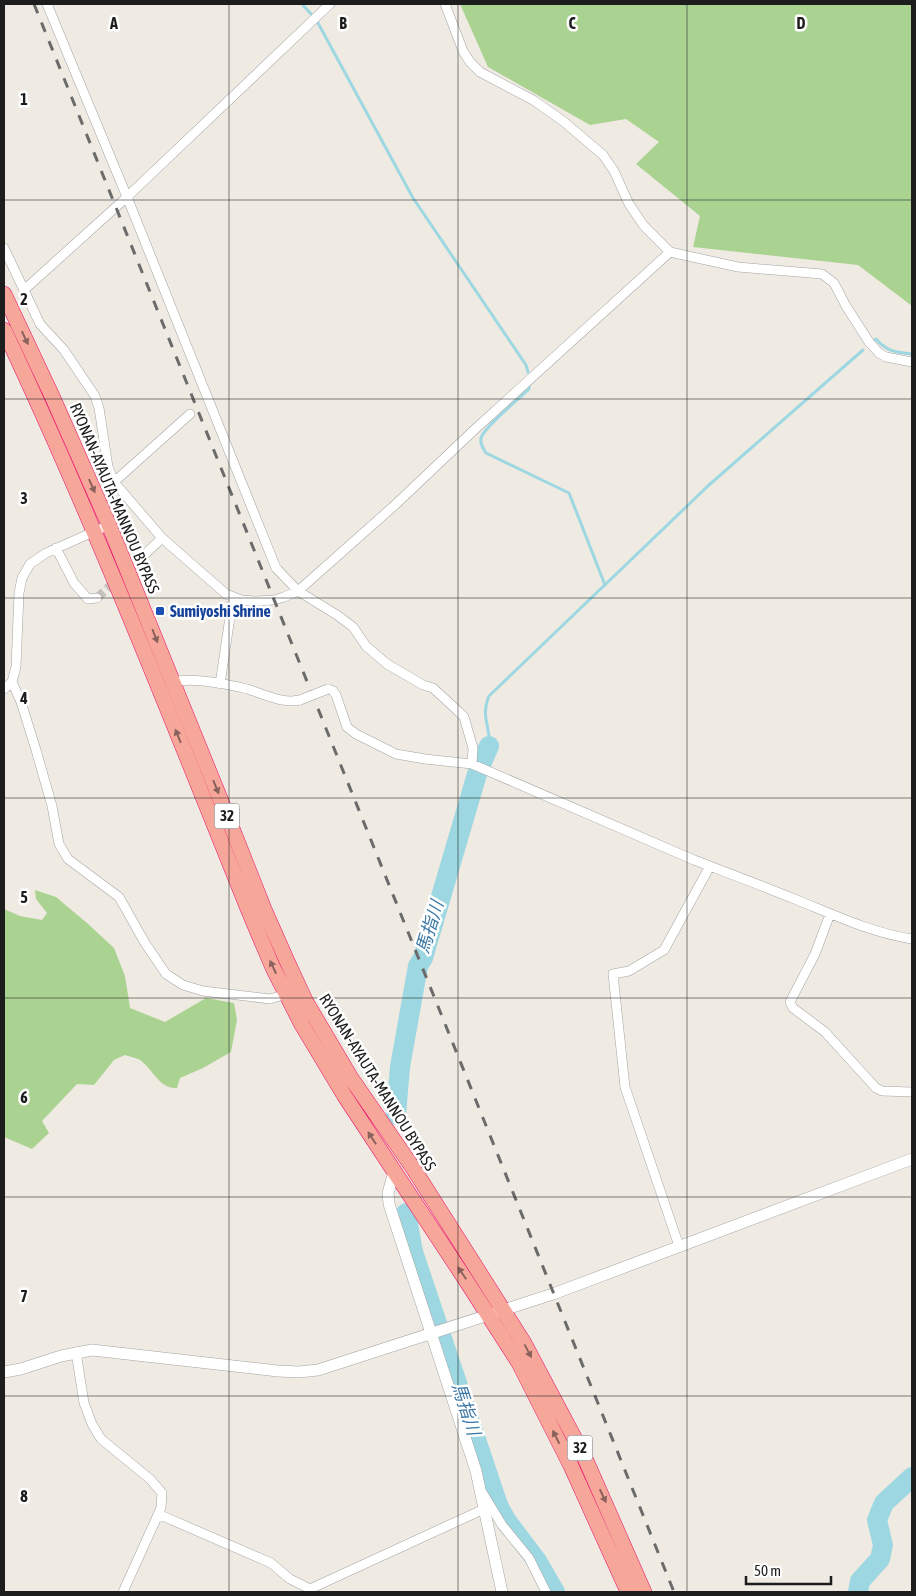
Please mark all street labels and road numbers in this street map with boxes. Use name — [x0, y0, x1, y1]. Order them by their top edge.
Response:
street label: RYONAN-AYAUTA-MANNOU BYPASS — [67, 400, 163, 596]
road number: 32 — [214, 804, 240, 828]
street label: RYONAN-AYAUTA-MANNOU BYPASS — [316, 990, 440, 1174]
road number: 32 — [568, 1436, 592, 1460]

